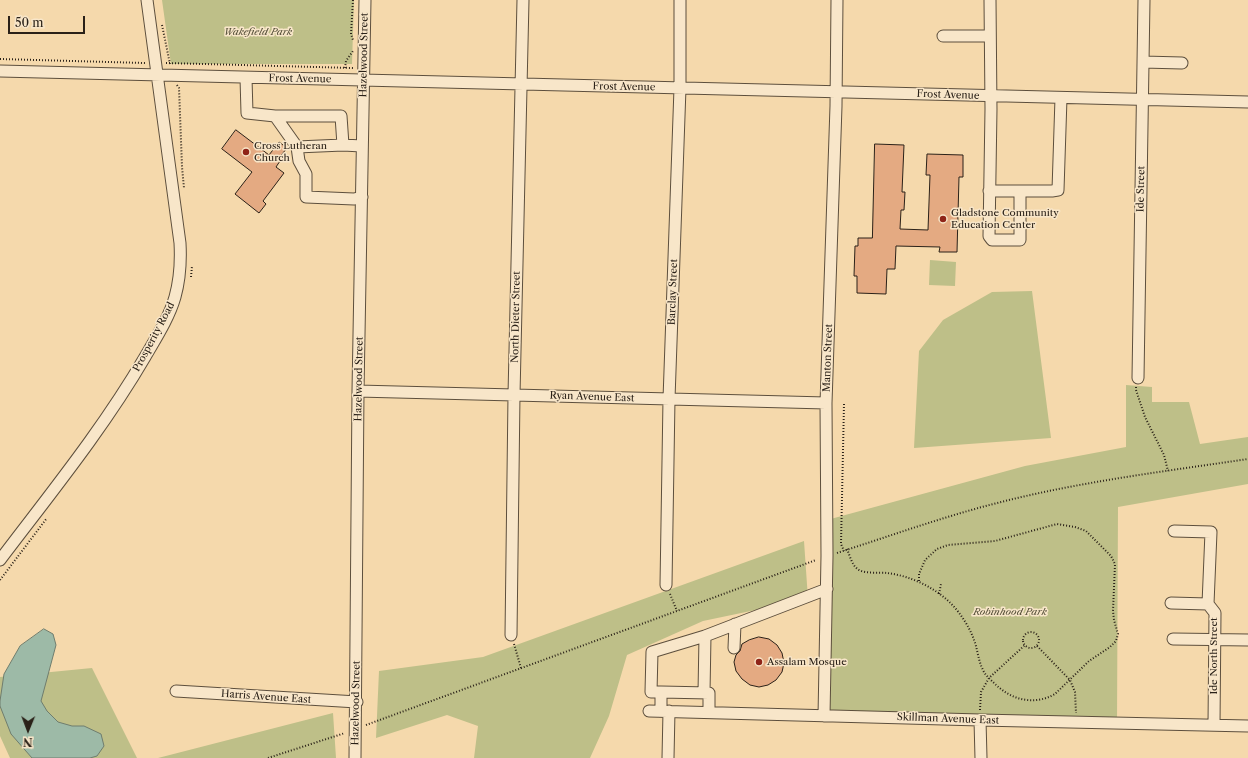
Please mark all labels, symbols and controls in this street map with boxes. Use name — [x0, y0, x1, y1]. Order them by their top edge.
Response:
scale bar — [10, 8, 87, 34]
street label: Hazelwood Street — [357, 13, 371, 97]
text: 50 m — [15, 15, 44, 30]
park label: Wakefield Park — [224, 26, 292, 38]
street label: Frost Avenue — [269, 72, 331, 86]
street label: Frost Avenue — [593, 80, 655, 94]
street label: Frost Avenue — [916, 88, 980, 102]
place label: Cross Lutheran Church — [254, 140, 327, 164]
marker: Cross Lutheran Church — [241, 147, 251, 157]
street label: Ide Street — [1135, 166, 1147, 212]
place label: Gladstone Community Education Center — [951, 207, 1059, 230]
marker: Gladstone Community Education Center — [938, 214, 948, 224]
street label: Barclay Street — [666, 259, 680, 325]
street label: North Dieter Street — [509, 271, 523, 363]
street label: Prosperity Road — [131, 300, 177, 374]
street label: Manton Street — [821, 324, 835, 392]
street label: Hazelwood Street — [352, 337, 366, 421]
street label: Ryan Avenue East — [549, 390, 635, 404]
park label: Robinhood Park — [973, 606, 1047, 618]
street label: Ide North Street — [1208, 617, 1220, 695]
place label: Assalam Mosque — [767, 656, 847, 668]
marker: Assalam Mosque — [754, 657, 764, 667]
street label: Hazelwood Street — [349, 661, 363, 745]
street label: Harris Avenue East — [220, 688, 312, 706]
north arrow — [8, 710, 48, 750]
street label: Skillman Avenue East — [897, 711, 999, 727]
text: N — [23, 735, 33, 749]

